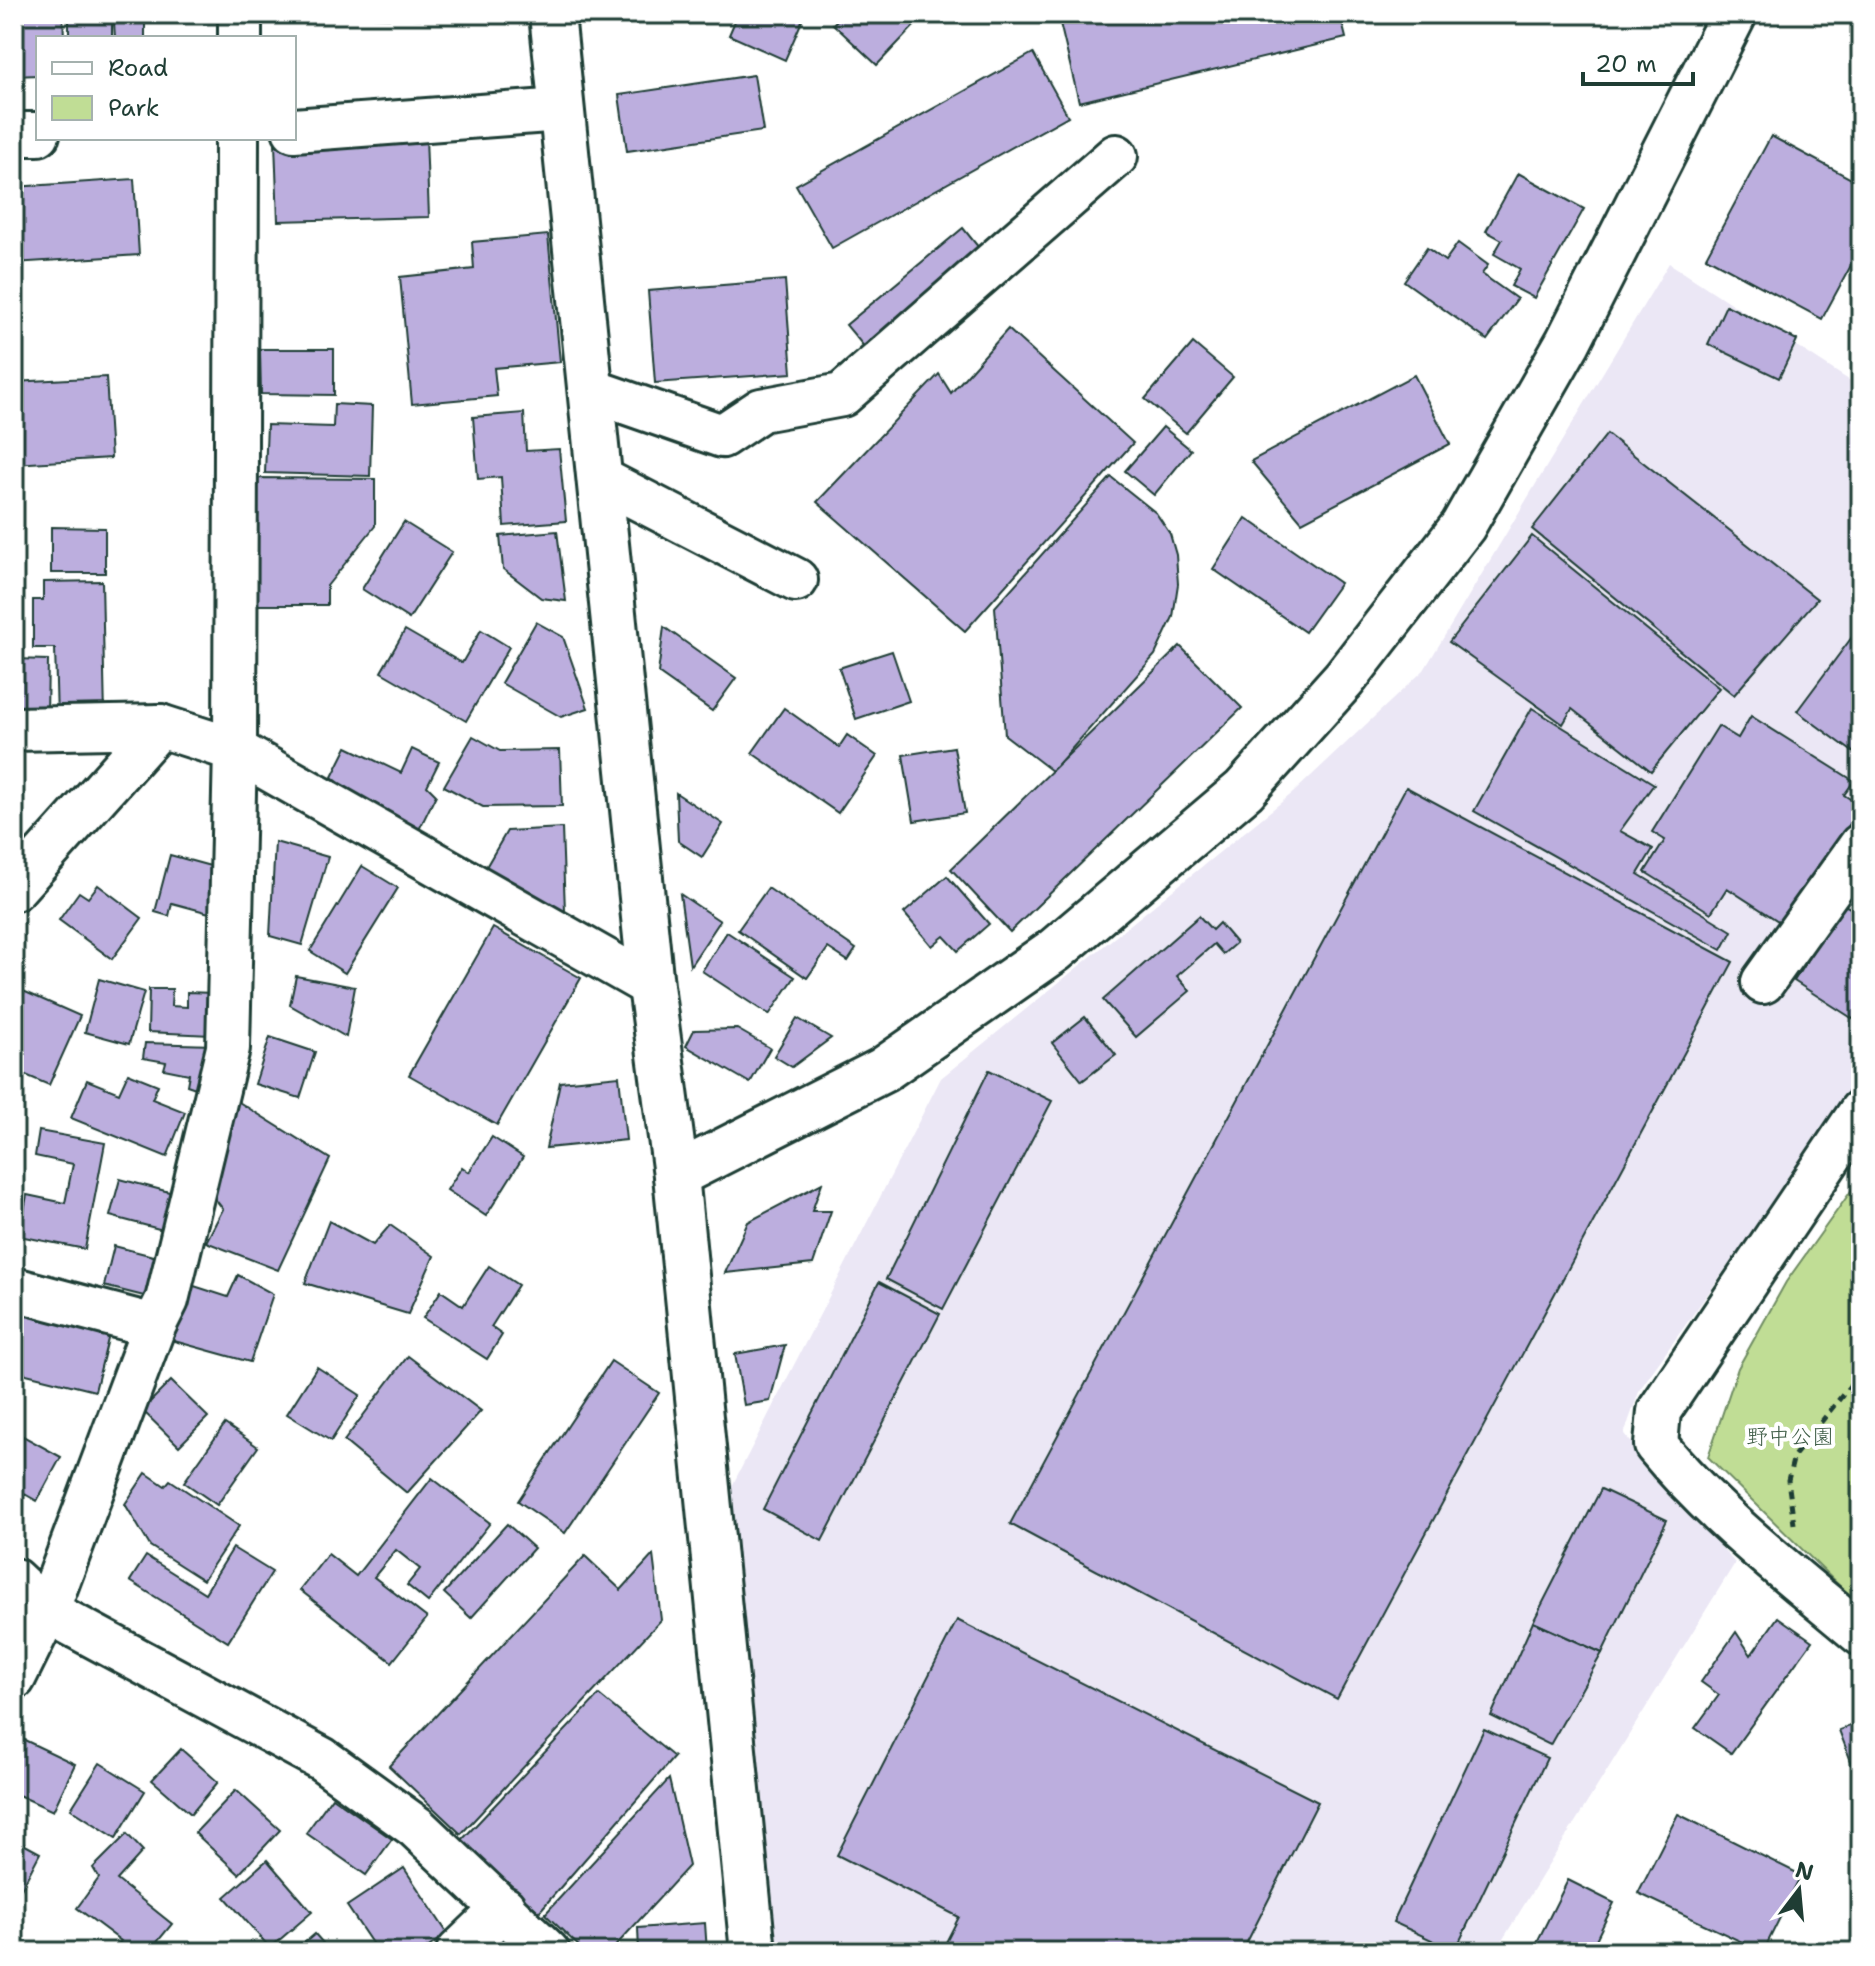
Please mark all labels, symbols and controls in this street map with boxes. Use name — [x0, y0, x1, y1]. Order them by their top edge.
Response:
legend — [36, 36, 296, 140]
scale bar — [1583, 36, 1693, 86]
text: 20 m — [1595, 48, 1657, 80]
text: Road — [108, 52, 168, 84]
text: Park — [108, 92, 160, 124]
park label: 野中公園 — [1746, 1422, 1834, 1451]
north arrow — [1759, 1850, 1839, 1930]
text: N — [1792, 1855, 1817, 1888]

